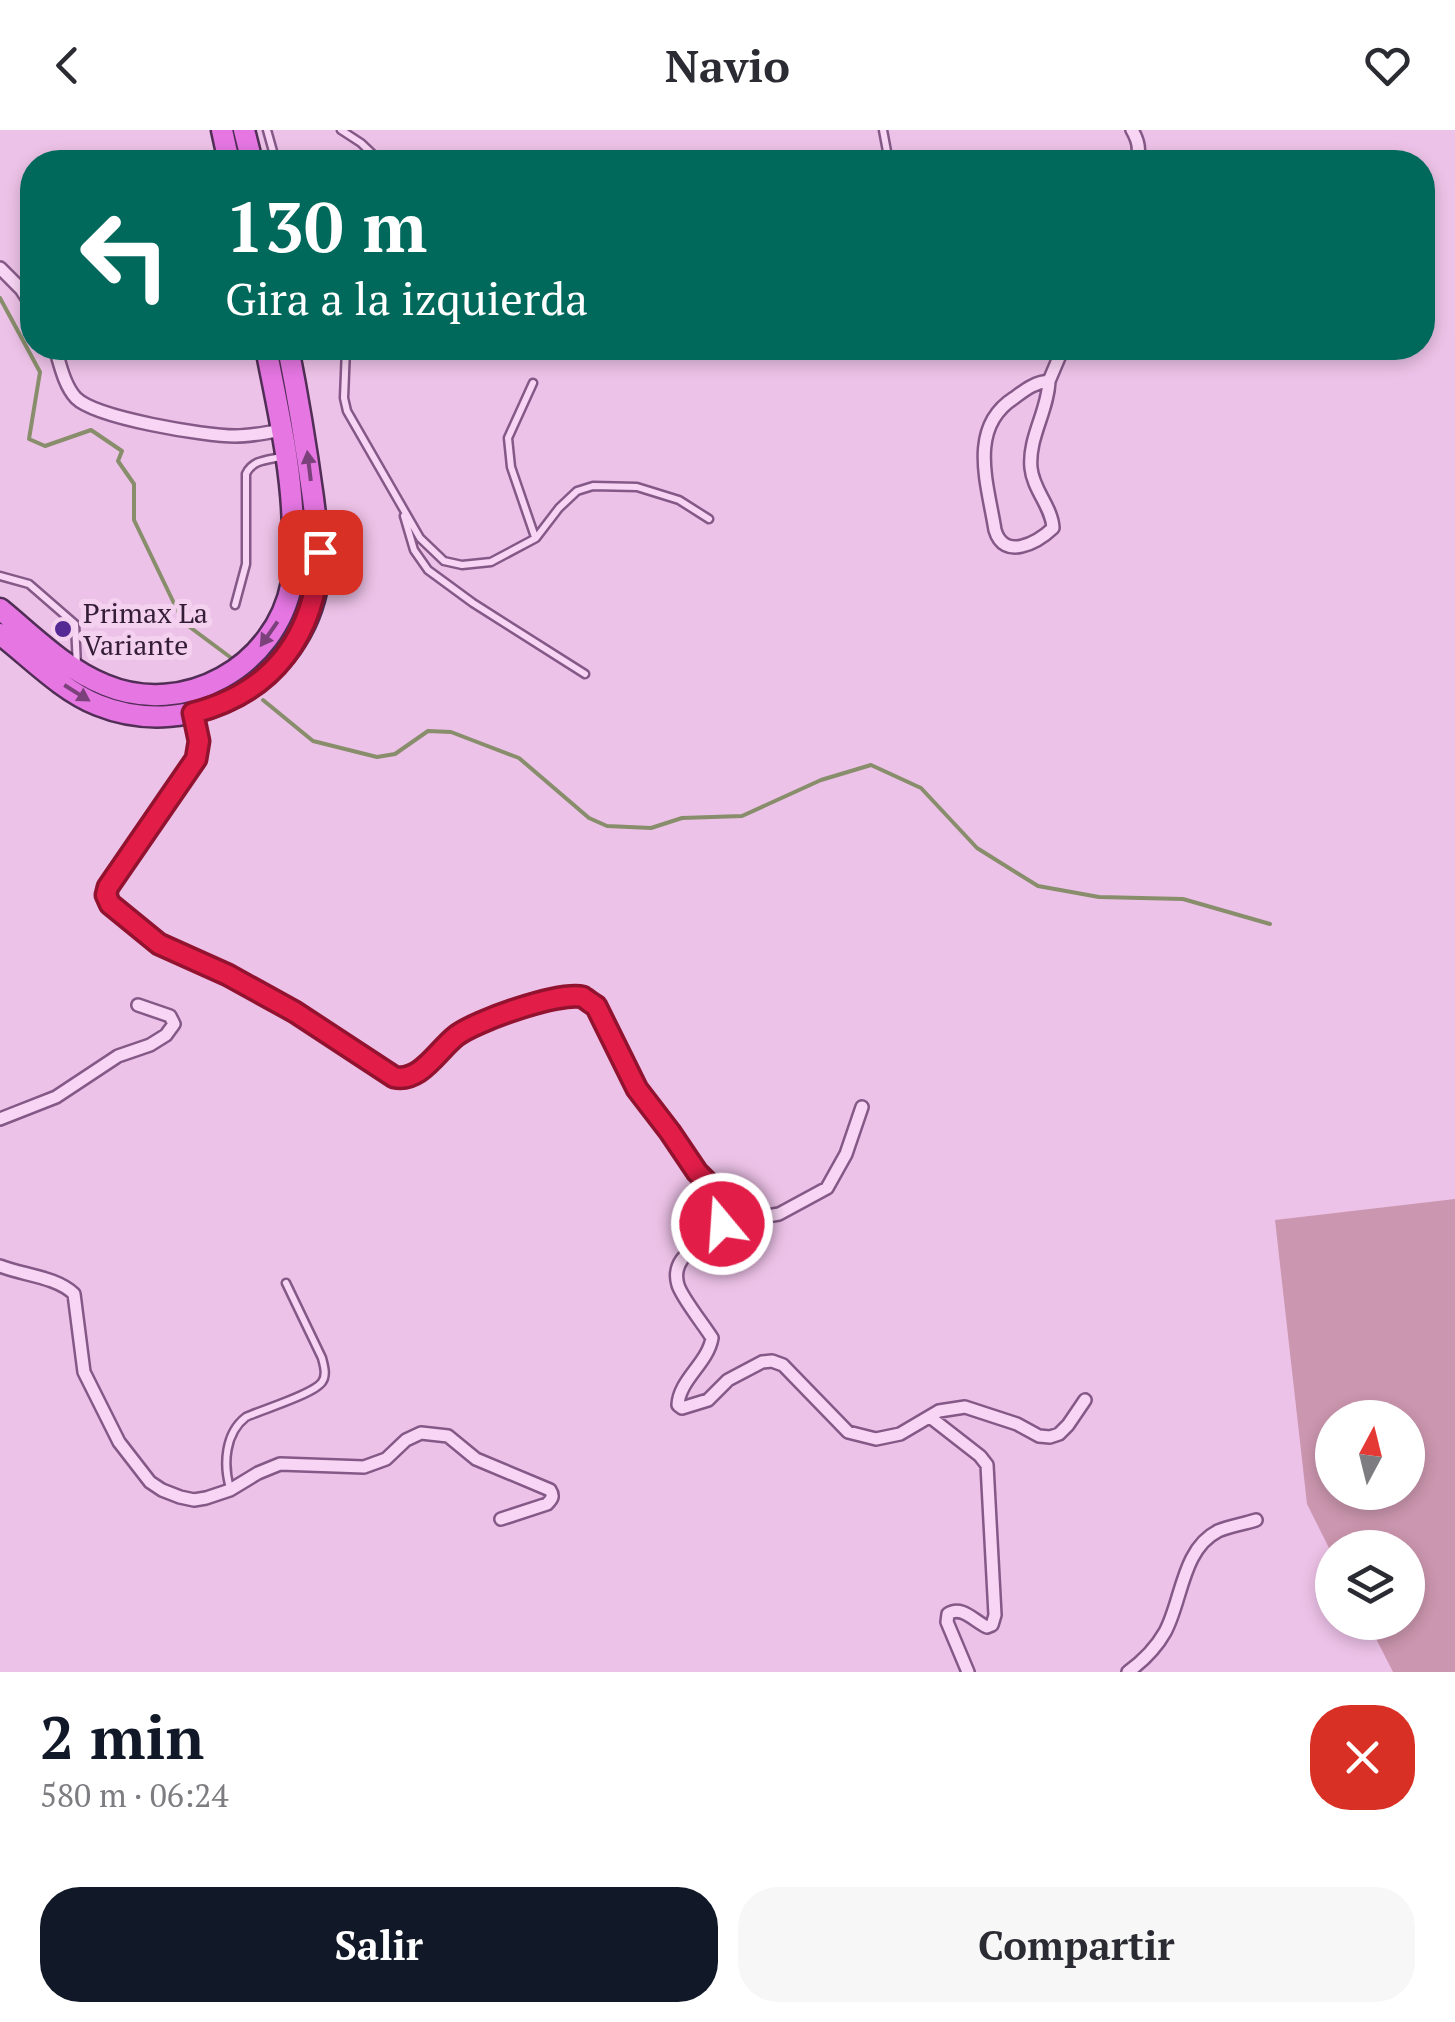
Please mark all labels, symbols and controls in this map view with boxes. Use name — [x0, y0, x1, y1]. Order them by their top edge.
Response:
text: Navio — [665, 35, 790, 95]
icon: back — [40, 38, 95, 93]
icon: heart — [1360, 38, 1415, 93]
text: 130 m — [225, 179, 427, 272]
icon: left — [60, 190, 190, 320]
text: Gira a la izquierda — [225, 268, 588, 328]
one-way arrow — [301, 449, 317, 481]
pin — [278, 510, 363, 595]
icon: arrive — [293, 525, 348, 580]
place label: Primax La Variante — [83, 594, 208, 663]
marker: Primax La Variante — [52, 618, 74, 640]
one-way arrow — [260, 621, 279, 648]
one-way arrow — [63, 684, 91, 702]
position arrow — [670, 1172, 774, 1276]
north arrow — [1315, 1400, 1425, 1510]
map controls — [1315, 1400, 1425, 1640]
button: layers — [1315, 1530, 1425, 1640]
text: 2 min — [40, 1697, 204, 1776]
button: close — [1310, 1705, 1415, 1810]
text: 580 m · 06:24 — [40, 1774, 228, 1816]
button: Salir — [40, 1887, 718, 2002]
button: Compartir — [738, 1887, 1415, 2002]

